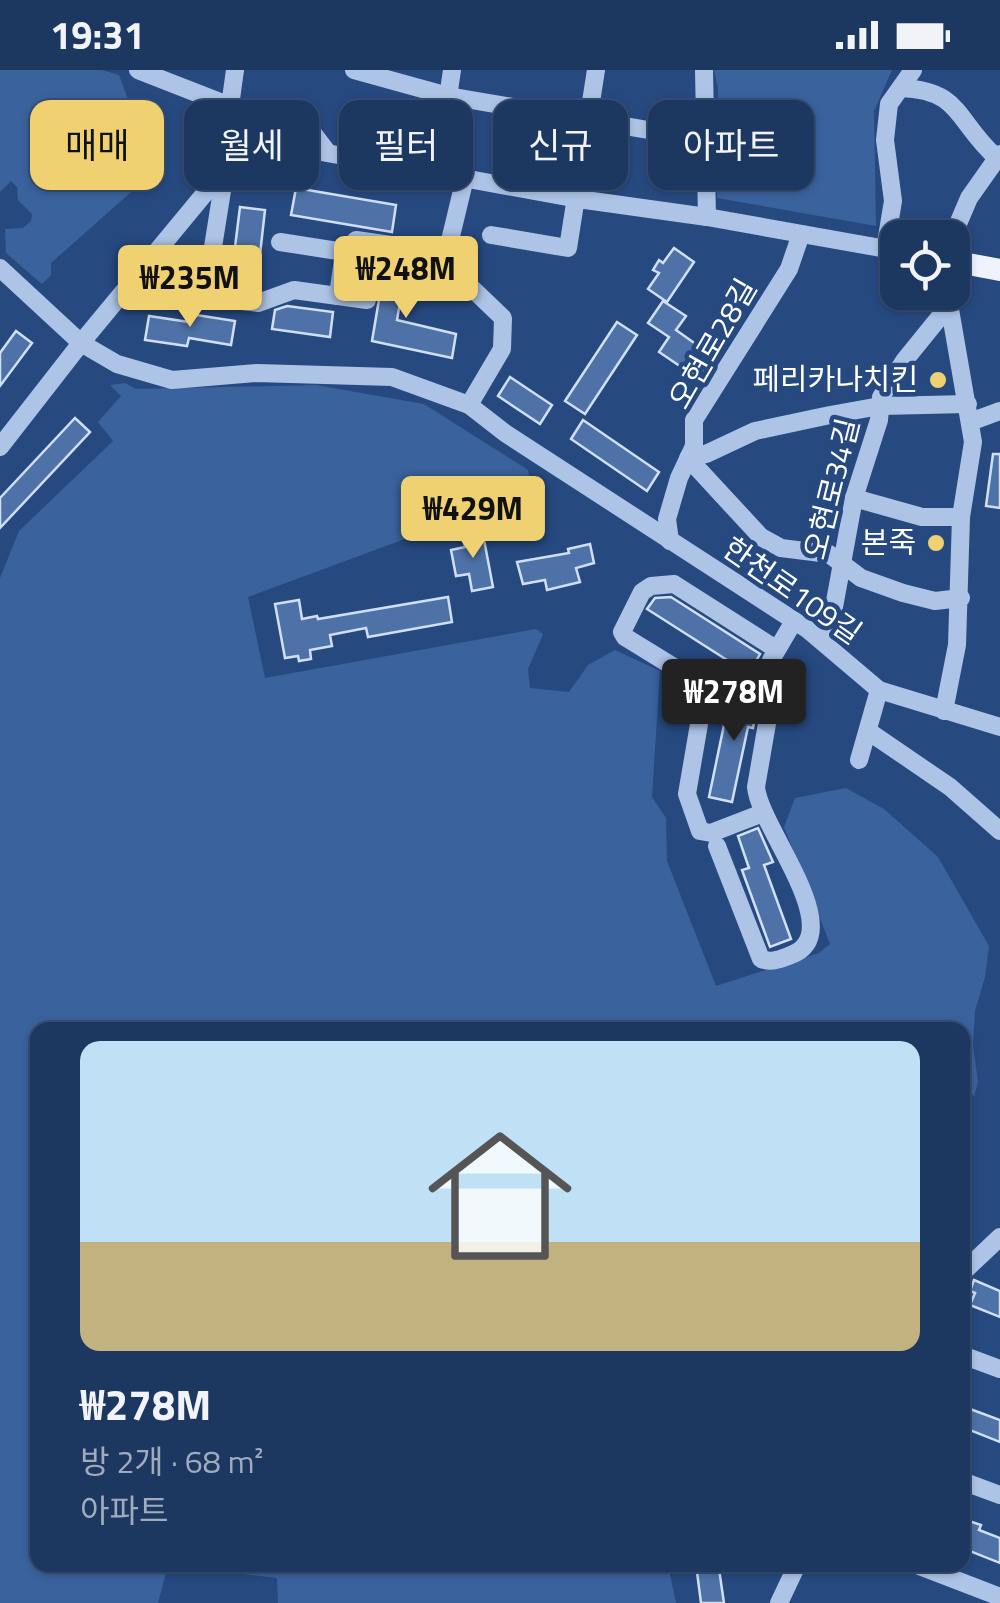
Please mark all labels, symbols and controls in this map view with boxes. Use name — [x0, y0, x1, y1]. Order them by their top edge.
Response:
text: 19:31 — [50, 6, 145, 64]
chip: 매매 — [30, 100, 164, 190]
chip: 월세 — [184, 100, 319, 190]
chip: 필터 — [339, 100, 473, 190]
chip: 신규 — [493, 100, 628, 190]
chip: 아파트 — [648, 100, 814, 190]
map controls — [880, 220, 970, 310]
button: locate — [880, 220, 970, 310]
pin: ₩248M — [336, 236, 476, 321]
text: ₩248M — [356, 244, 456, 292]
pin: ₩235M — [120, 245, 260, 330]
text: ₩235M — [140, 253, 240, 301]
street label: 오현로28길 — [656, 270, 768, 417]
place label: 페리카나치킨 — [752, 356, 918, 402]
marker: 페리카나치킨 — [927, 369, 949, 391]
street label: 오현로34길 — [791, 413, 871, 564]
pin: ₩429M — [403, 476, 543, 561]
text: ₩429M — [423, 484, 523, 532]
place label: 본죽 — [861, 519, 916, 565]
street label: 한천로109길 — [714, 525, 872, 655]
marker: 본죽 — [925, 532, 947, 554]
pin: ₩278M — [664, 659, 804, 744]
text: ₩278M — [684, 667, 784, 715]
icon: home — [410, 1106, 590, 1286]
text: ₩278M — [80, 1372, 211, 1436]
text: 방 2개 · 68 m² — [80, 1437, 263, 1485]
text: 아파트 — [80, 1486, 168, 1534]

